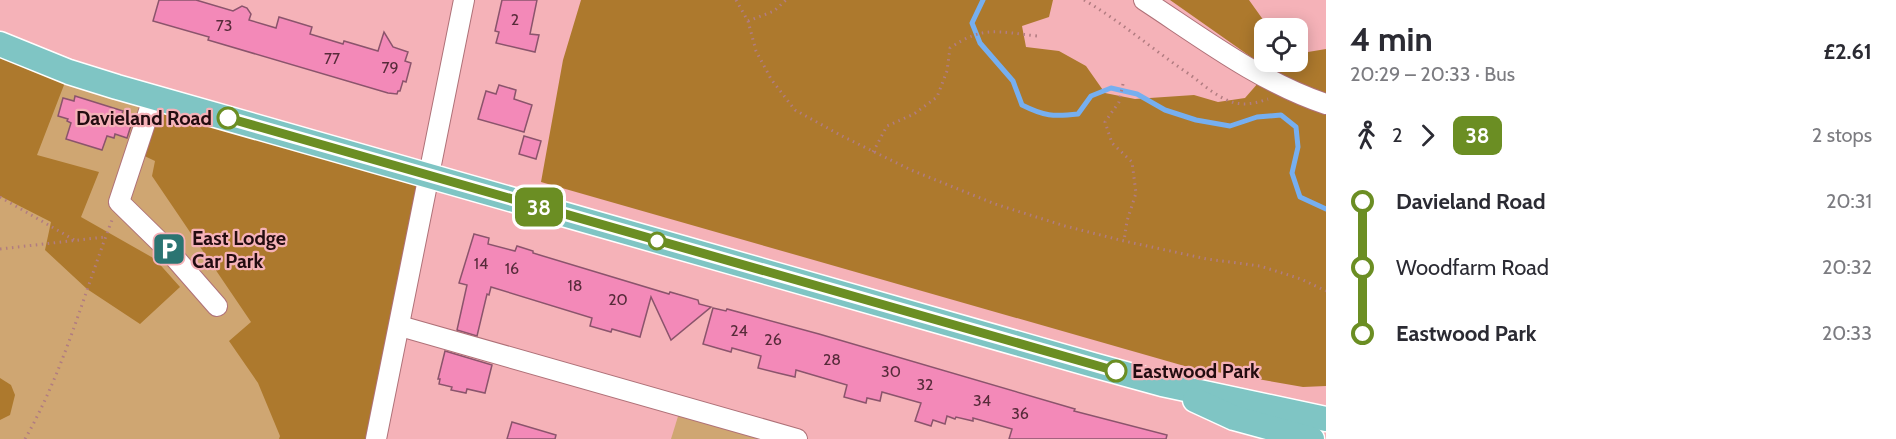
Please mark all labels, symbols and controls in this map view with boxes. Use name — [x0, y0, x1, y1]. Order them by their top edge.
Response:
house number: 2 — [511, 10, 519, 29]
house number: 73 — [216, 16, 232, 35]
map controls — [1254, 18, 1308, 72]
button: locate — [1254, 18, 1308, 72]
text: 4 min — [1350, 19, 1433, 59]
text: £2.61 — [1824, 38, 1872, 65]
house number: 77 — [324, 49, 340, 68]
house number: 79 — [381, 58, 399, 77]
text: 20:29 – 20:33 · Bus — [1350, 62, 1515, 86]
place label: Davieland Road — [76, 106, 212, 130]
marker: Davieland Road — [217, 107, 239, 129]
icon: walk — [1350, 119, 1383, 152]
icon: forward — [1411, 119, 1444, 152]
text: 2 — [1392, 123, 1402, 147]
text: 38 — [1465, 123, 1490, 148]
text: 2 stops — [1812, 123, 1872, 147]
line badge: 38 — [512, 188, 566, 226]
text: Davieland Road — [1396, 188, 1546, 215]
text: 20:31 — [1826, 189, 1872, 213]
text: 38 — [527, 195, 551, 220]
place label: East Lodge Car Park — [192, 226, 286, 273]
parking icon: East Lodge Car Park — [151, 231, 187, 267]
unlabelled marker — [648, 232, 666, 250]
house number: 14 — [474, 254, 488, 273]
text: Woodfarm Road — [1396, 254, 1549, 281]
text: 20:32 — [1822, 255, 1872, 279]
house number: 16 — [505, 259, 519, 278]
house number: 18 — [568, 276, 582, 295]
house number: 20 — [608, 290, 628, 309]
text: Eastwood Park — [1396, 320, 1536, 347]
house number: 24 — [730, 321, 748, 340]
text: 20:33 — [1822, 321, 1872, 345]
house number: 26 — [764, 330, 782, 349]
house number: 28 — [823, 350, 841, 369]
place label: Eastwood Park — [1132, 359, 1260, 383]
marker: Eastwood Park — [1105, 360, 1127, 382]
house number: 30 — [881, 362, 901, 381]
house number: 32 — [916, 375, 934, 394]
house number: 34 — [973, 391, 991, 410]
house number: 36 — [1011, 404, 1029, 423]

